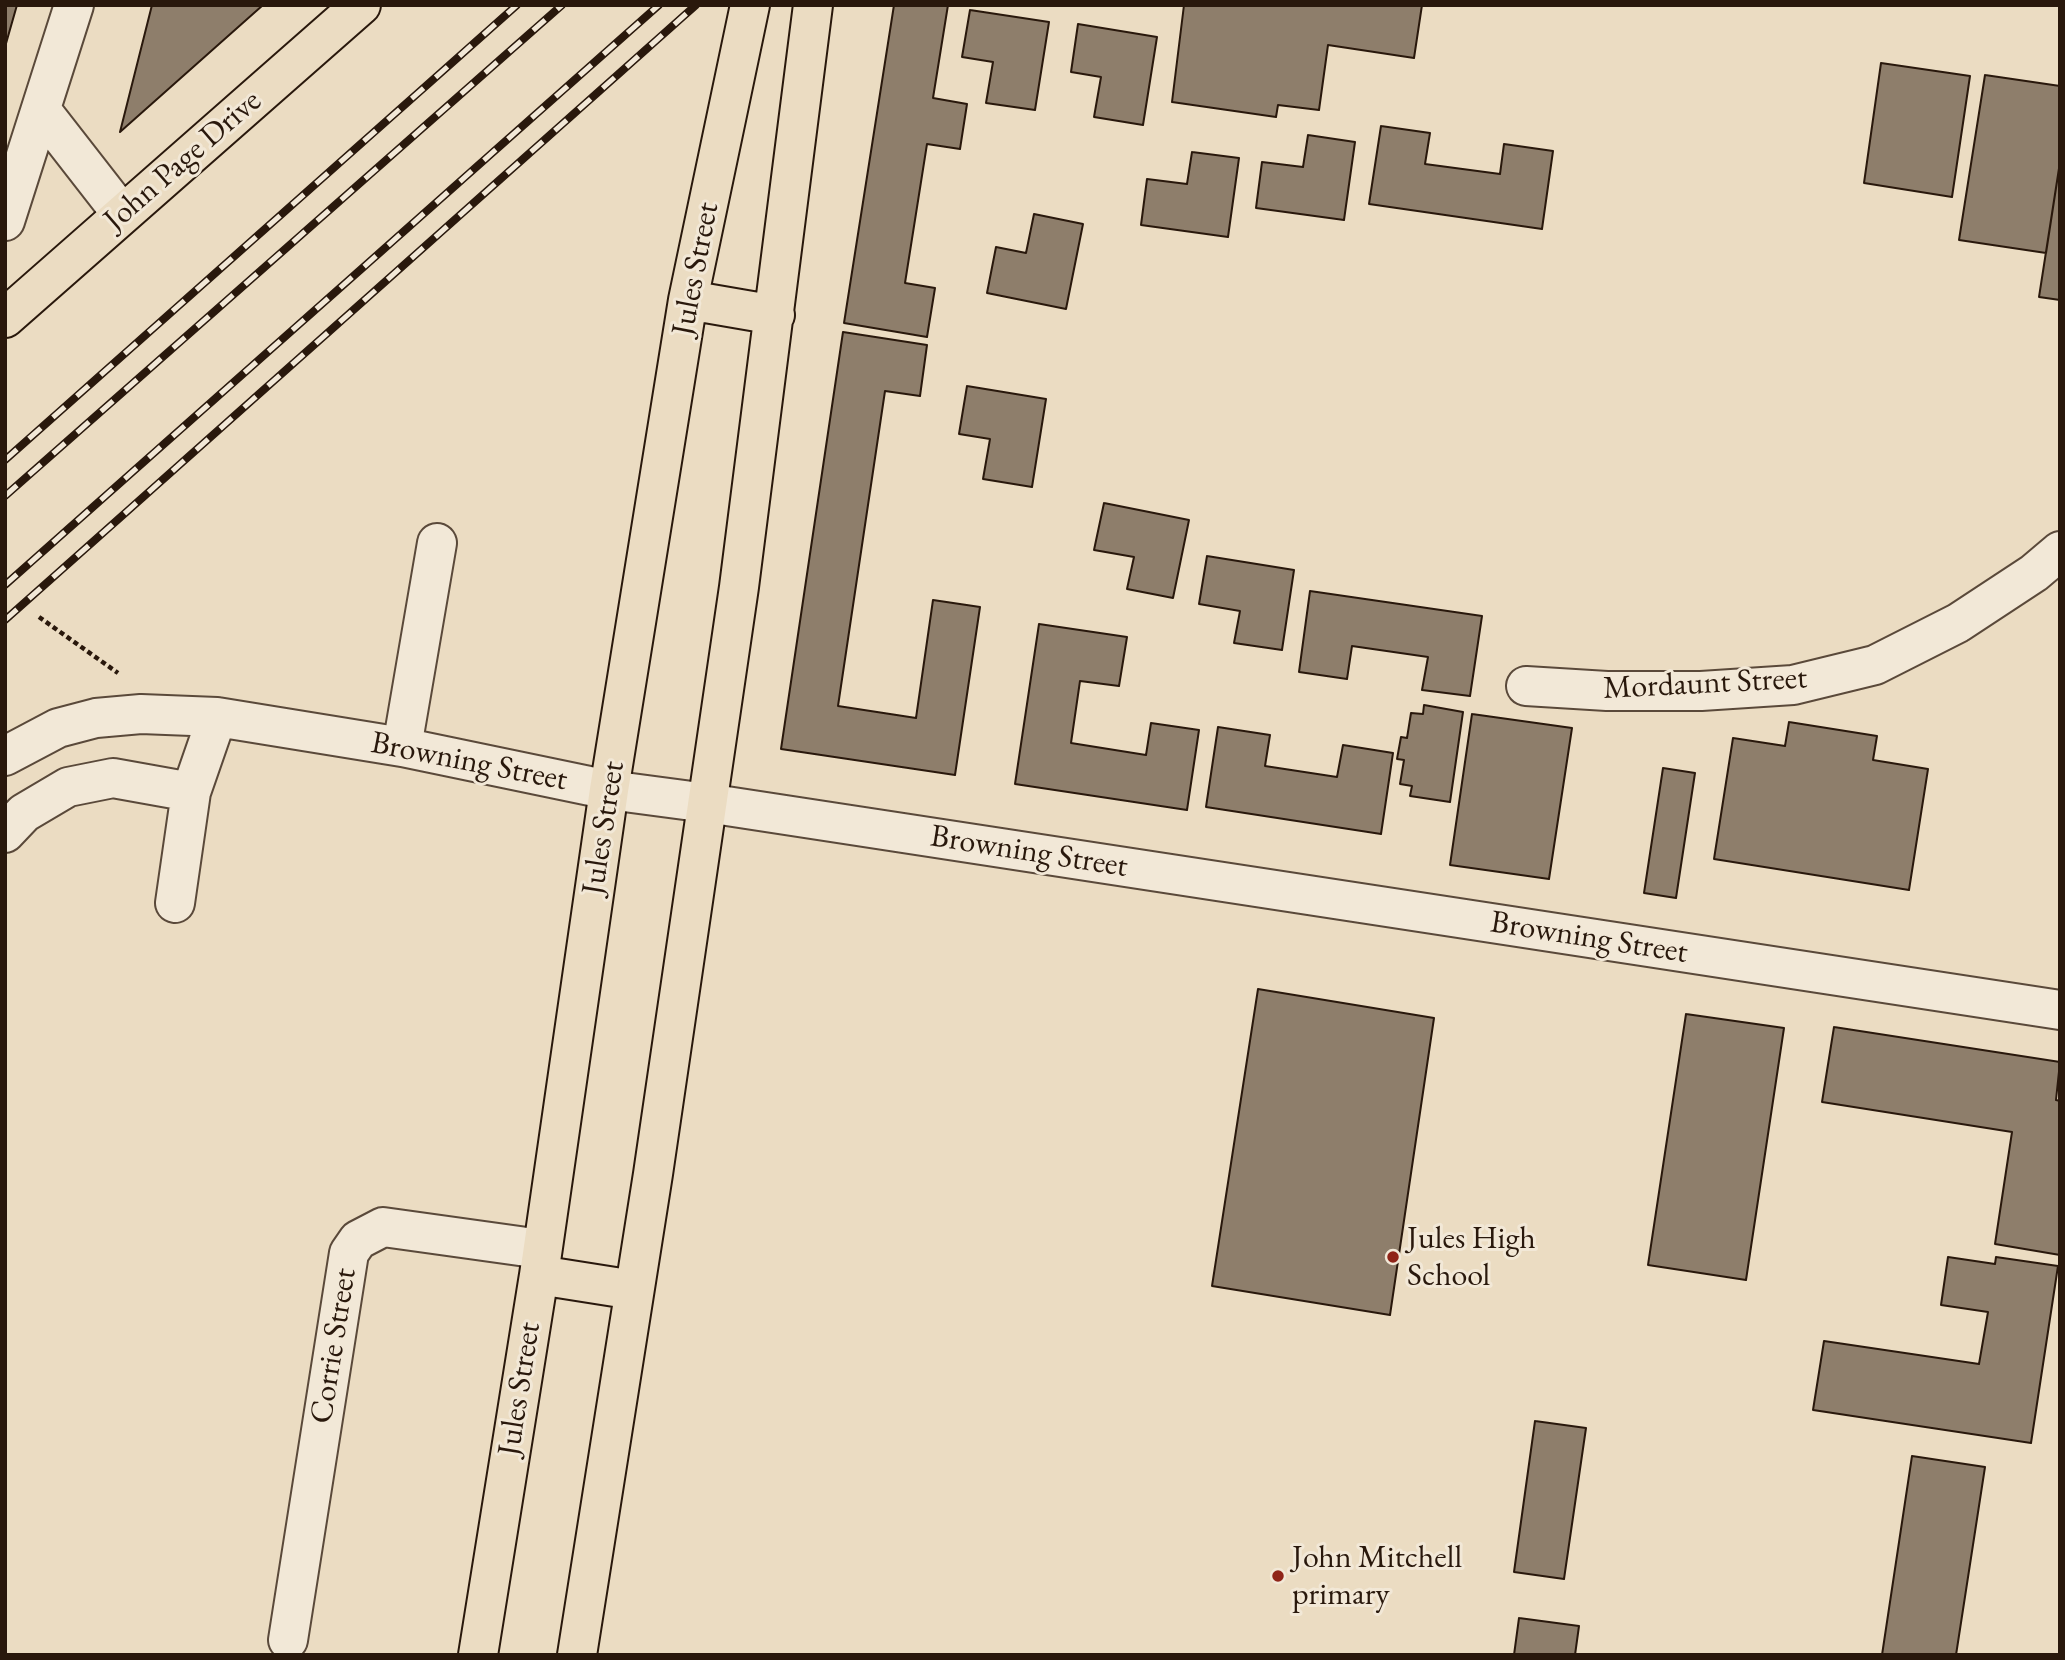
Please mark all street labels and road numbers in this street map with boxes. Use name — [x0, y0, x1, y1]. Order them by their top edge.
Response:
street label: John Page Drive — [96, 82, 270, 240]
street label: Jules Street — [664, 199, 728, 339]
street label: Mordaunt Street — [1602, 659, 1808, 709]
street label: Browning Street — [368, 724, 570, 800]
street label: Jules Street — [574, 758, 634, 898]
street label: Browning Street — [928, 817, 1130, 887]
street label: Browning Street — [1488, 903, 1690, 973]
street label: Corrie Street — [303, 1265, 365, 1427]
street label: Jules Street — [490, 1319, 550, 1459]

